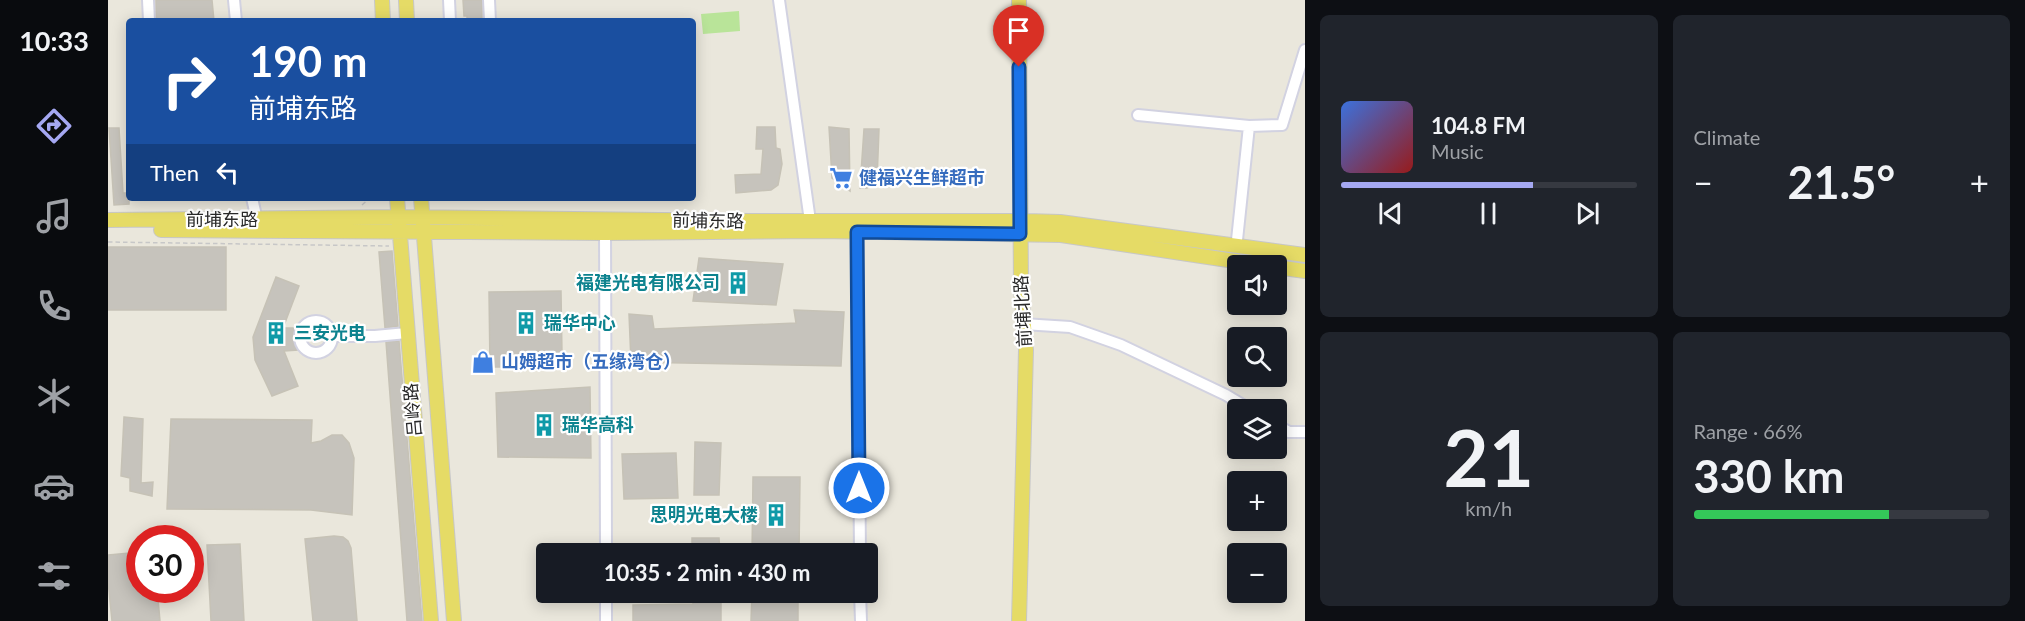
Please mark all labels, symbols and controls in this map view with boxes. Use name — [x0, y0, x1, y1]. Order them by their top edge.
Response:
pin — [993, 5, 1044, 67]
icon: arrive — [1002, 14, 1035, 47]
text: 10:33 — [19, 24, 89, 57]
text: 190 m — [249, 36, 367, 86]
icon: right — [150, 42, 228, 120]
text: 前埔东路 — [249, 91, 357, 124]
icon: directions — [33, 105, 75, 147]
text: 104.8 FM — [1431, 112, 1526, 139]
text: Climate — [1694, 125, 1760, 149]
text: Music — [1431, 139, 1484, 163]
text: 21.5° — [1787, 155, 1895, 209]
icon: left — [211, 156, 244, 189]
text: Then — [150, 159, 199, 186]
text: − — [1694, 162, 1713, 202]
text: + — [1970, 162, 1989, 202]
supermarket icon: 健福兴生鲜超市 — [828, 165, 854, 191]
place label: 健福兴生鲜超市 — [859, 166, 985, 188]
icon: music — [33, 195, 75, 237]
icon: previous — [1374, 197, 1407, 230]
icon: pause — [1472, 197, 1505, 230]
icon: next — [1571, 197, 1604, 230]
street label: 前埔东路 — [186, 208, 258, 230]
street label: 前埔东路 — [672, 208, 744, 232]
map controls — [1227, 255, 1287, 603]
button: sound — [1227, 255, 1287, 315]
building icon: 福建光电有限公司 — [725, 270, 751, 296]
place label: 福建光电有限公司 — [576, 271, 720, 293]
street label: 前埔北路 — [1009, 275, 1035, 348]
icon: phone — [33, 285, 75, 327]
building icon: 瑞华中心 — [513, 310, 539, 336]
place label: 瑞华中心 — [544, 311, 616, 333]
building icon: 三安光电 — [263, 320, 289, 346]
place label: 三安光电 — [294, 321, 366, 343]
button: search — [1227, 327, 1287, 387]
shop icon: 山姆超市（五缘湾仓） — [470, 349, 496, 375]
place label: 山姆超市（五缘湾仓） — [501, 350, 681, 372]
icon: climate — [33, 375, 75, 417]
street label: 吕岭路 — [399, 382, 425, 438]
button: layers — [1227, 399, 1287, 459]
text: 21 — [1444, 410, 1534, 504]
building icon: 瑞华高科 — [531, 412, 557, 438]
place label: 瑞华高科 — [562, 413, 634, 435]
text: Range · 66% — [1694, 419, 1802, 443]
text: 330 km — [1694, 449, 1844, 503]
position arrow — [827, 456, 891, 520]
icon: car — [33, 465, 75, 507]
button: + — [1227, 471, 1287, 531]
text: km/h — [1465, 496, 1512, 520]
building icon: 思明光电大楼 — [763, 502, 789, 528]
place label: 思明光电大楼 — [650, 503, 758, 525]
speed limit sign: 30 — [126, 525, 204, 603]
button: − — [1227, 543, 1287, 603]
icon: filters — [33, 555, 75, 597]
text: 10:35 · 2 min · 430 m — [604, 559, 810, 586]

